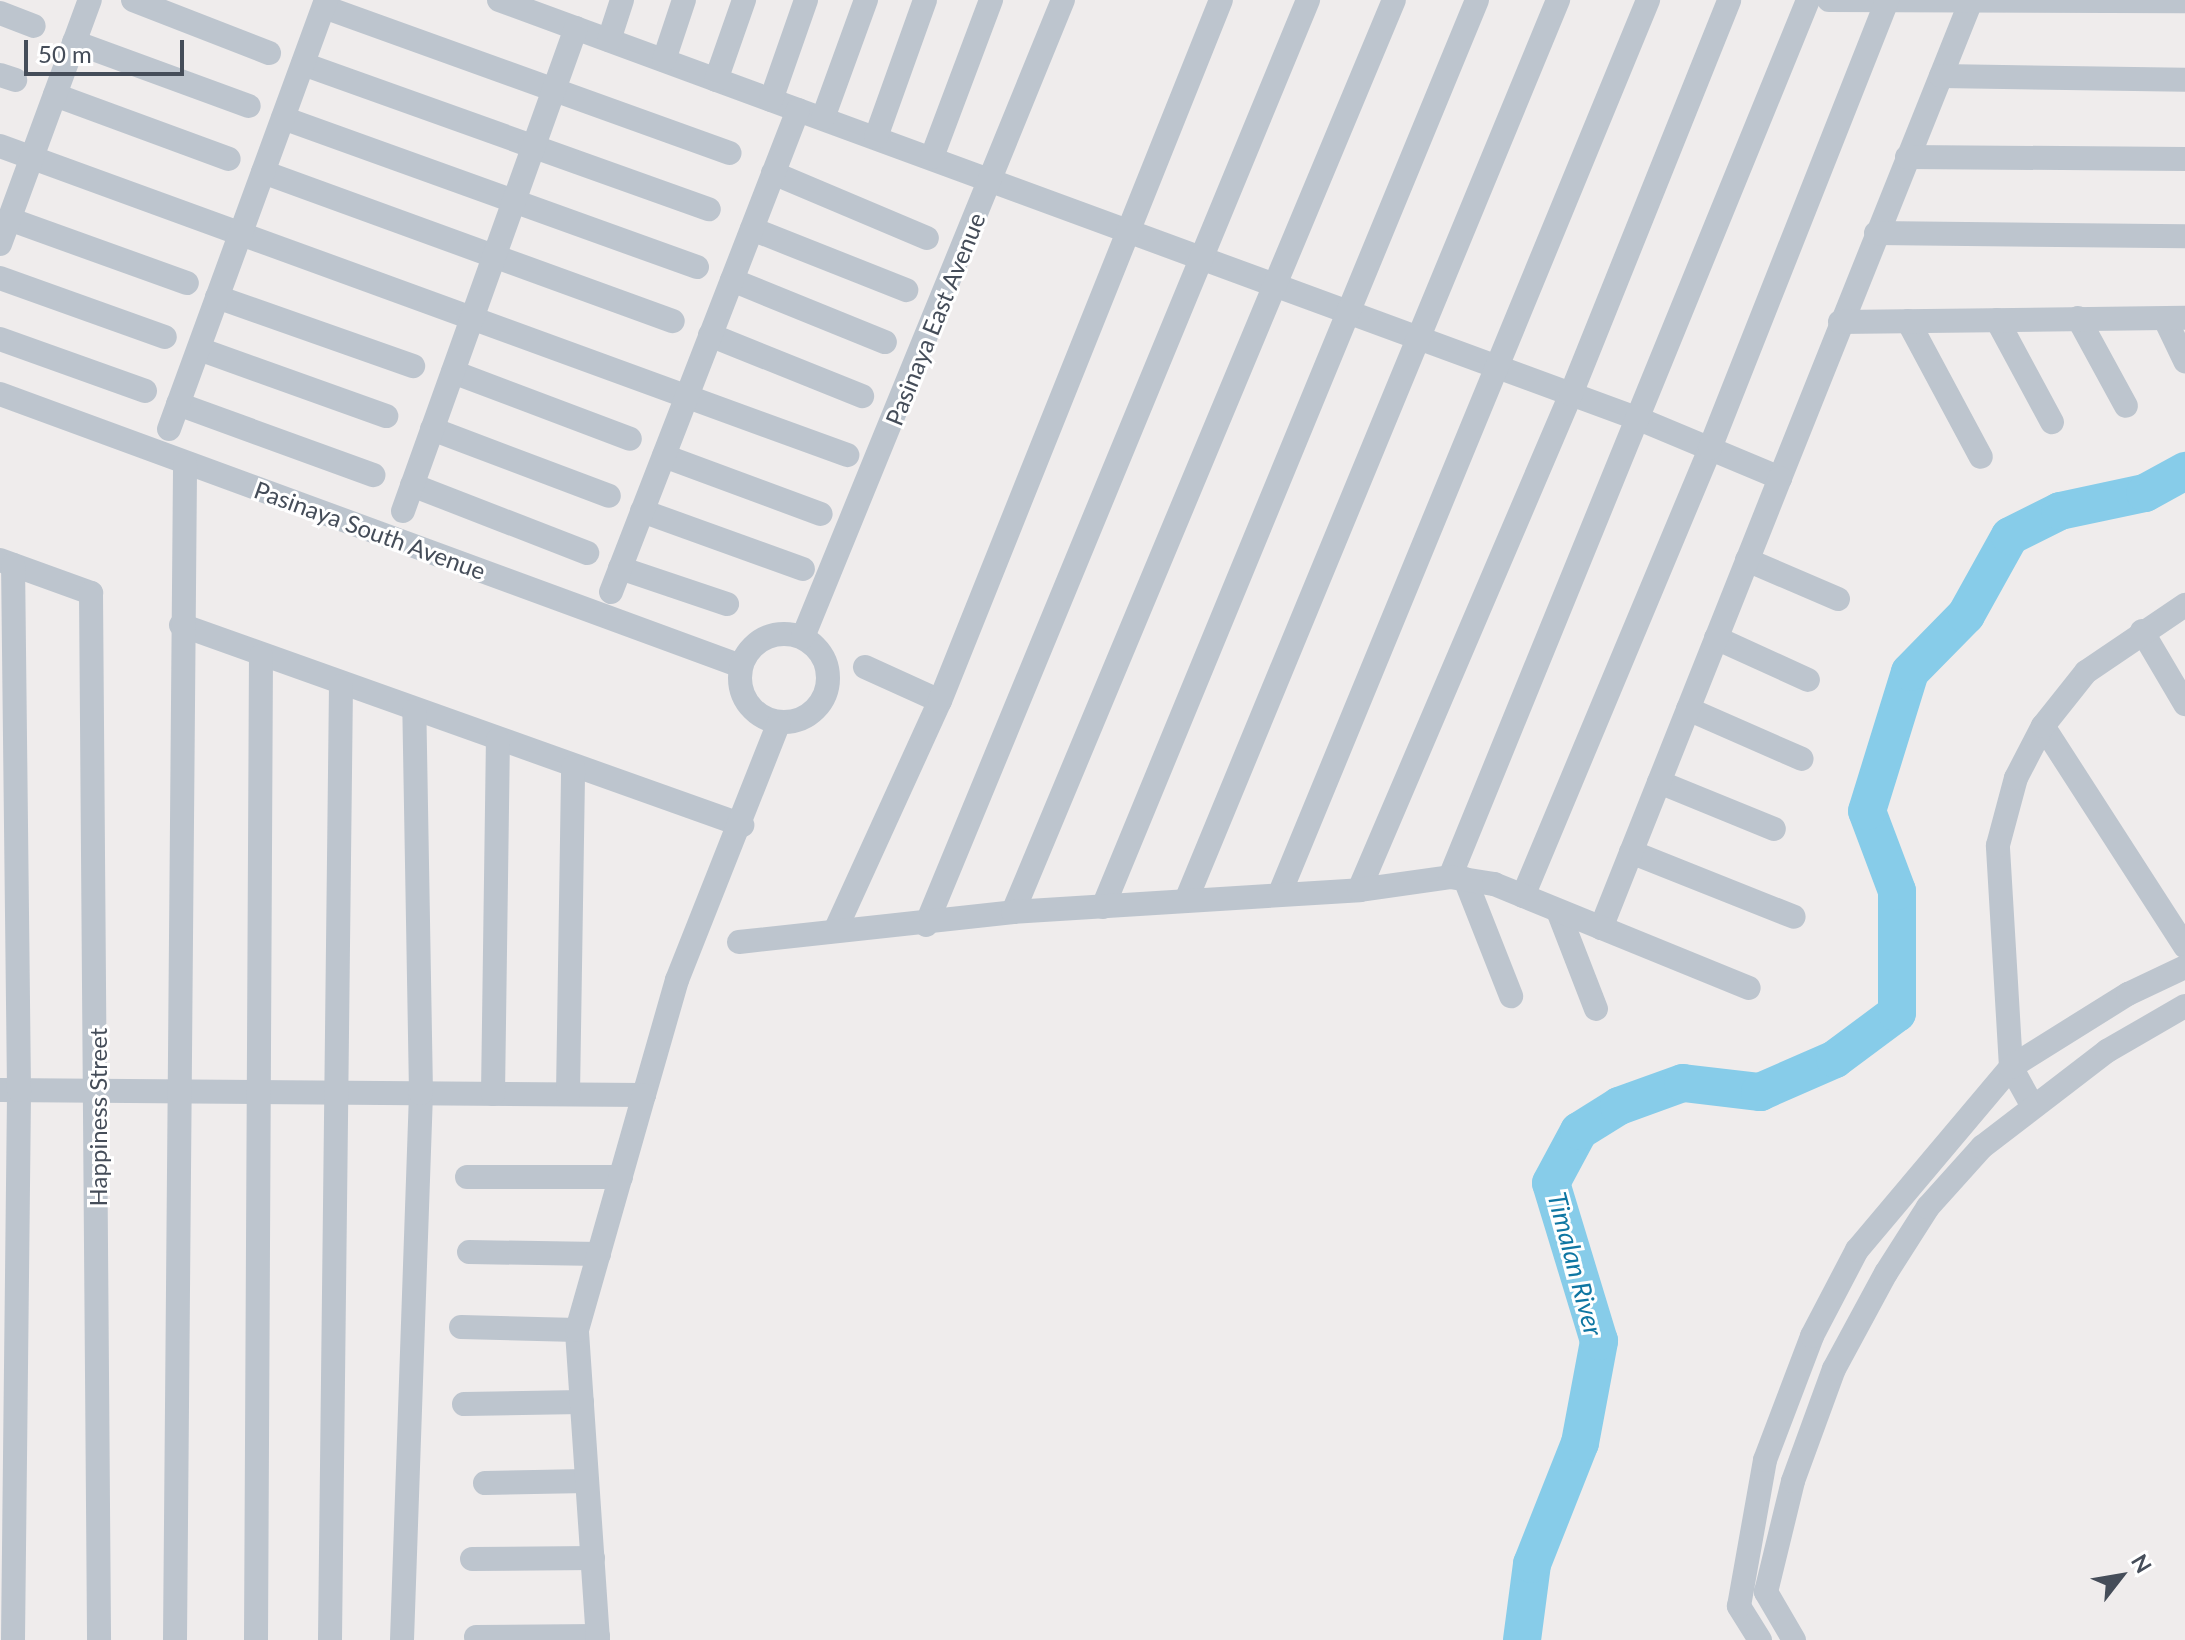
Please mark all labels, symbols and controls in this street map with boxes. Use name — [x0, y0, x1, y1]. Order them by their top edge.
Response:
scale bar — [28, 24, 188, 74]
text: 50 m — [38, 39, 92, 68]
street label: Pasinaya East Avenue — [879, 208, 991, 430]
street label: Pasinaya South Avenue — [250, 475, 490, 585]
street label: Happiness Street — [84, 1028, 112, 1206]
water label: Timalan River — [1541, 1189, 1609, 1339]
north arrow — [2081, 1536, 2161, 1616]
text: N — [2126, 1549, 2158, 1578]

